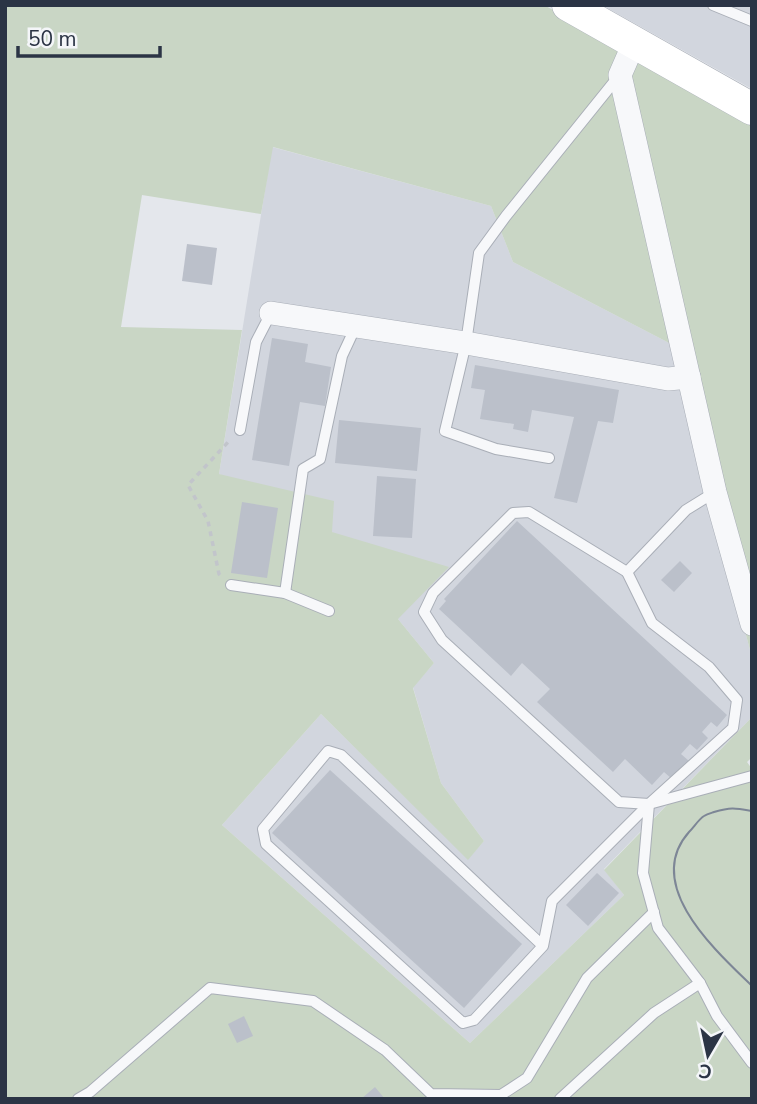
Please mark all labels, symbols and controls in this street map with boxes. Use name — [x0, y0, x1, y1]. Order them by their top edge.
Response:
scale bar — [18, 14, 159, 58]
text: 50 m — [28, 25, 77, 53]
north arrow — [673, 1020, 743, 1090]
text: С — [697, 1057, 714, 1085]

